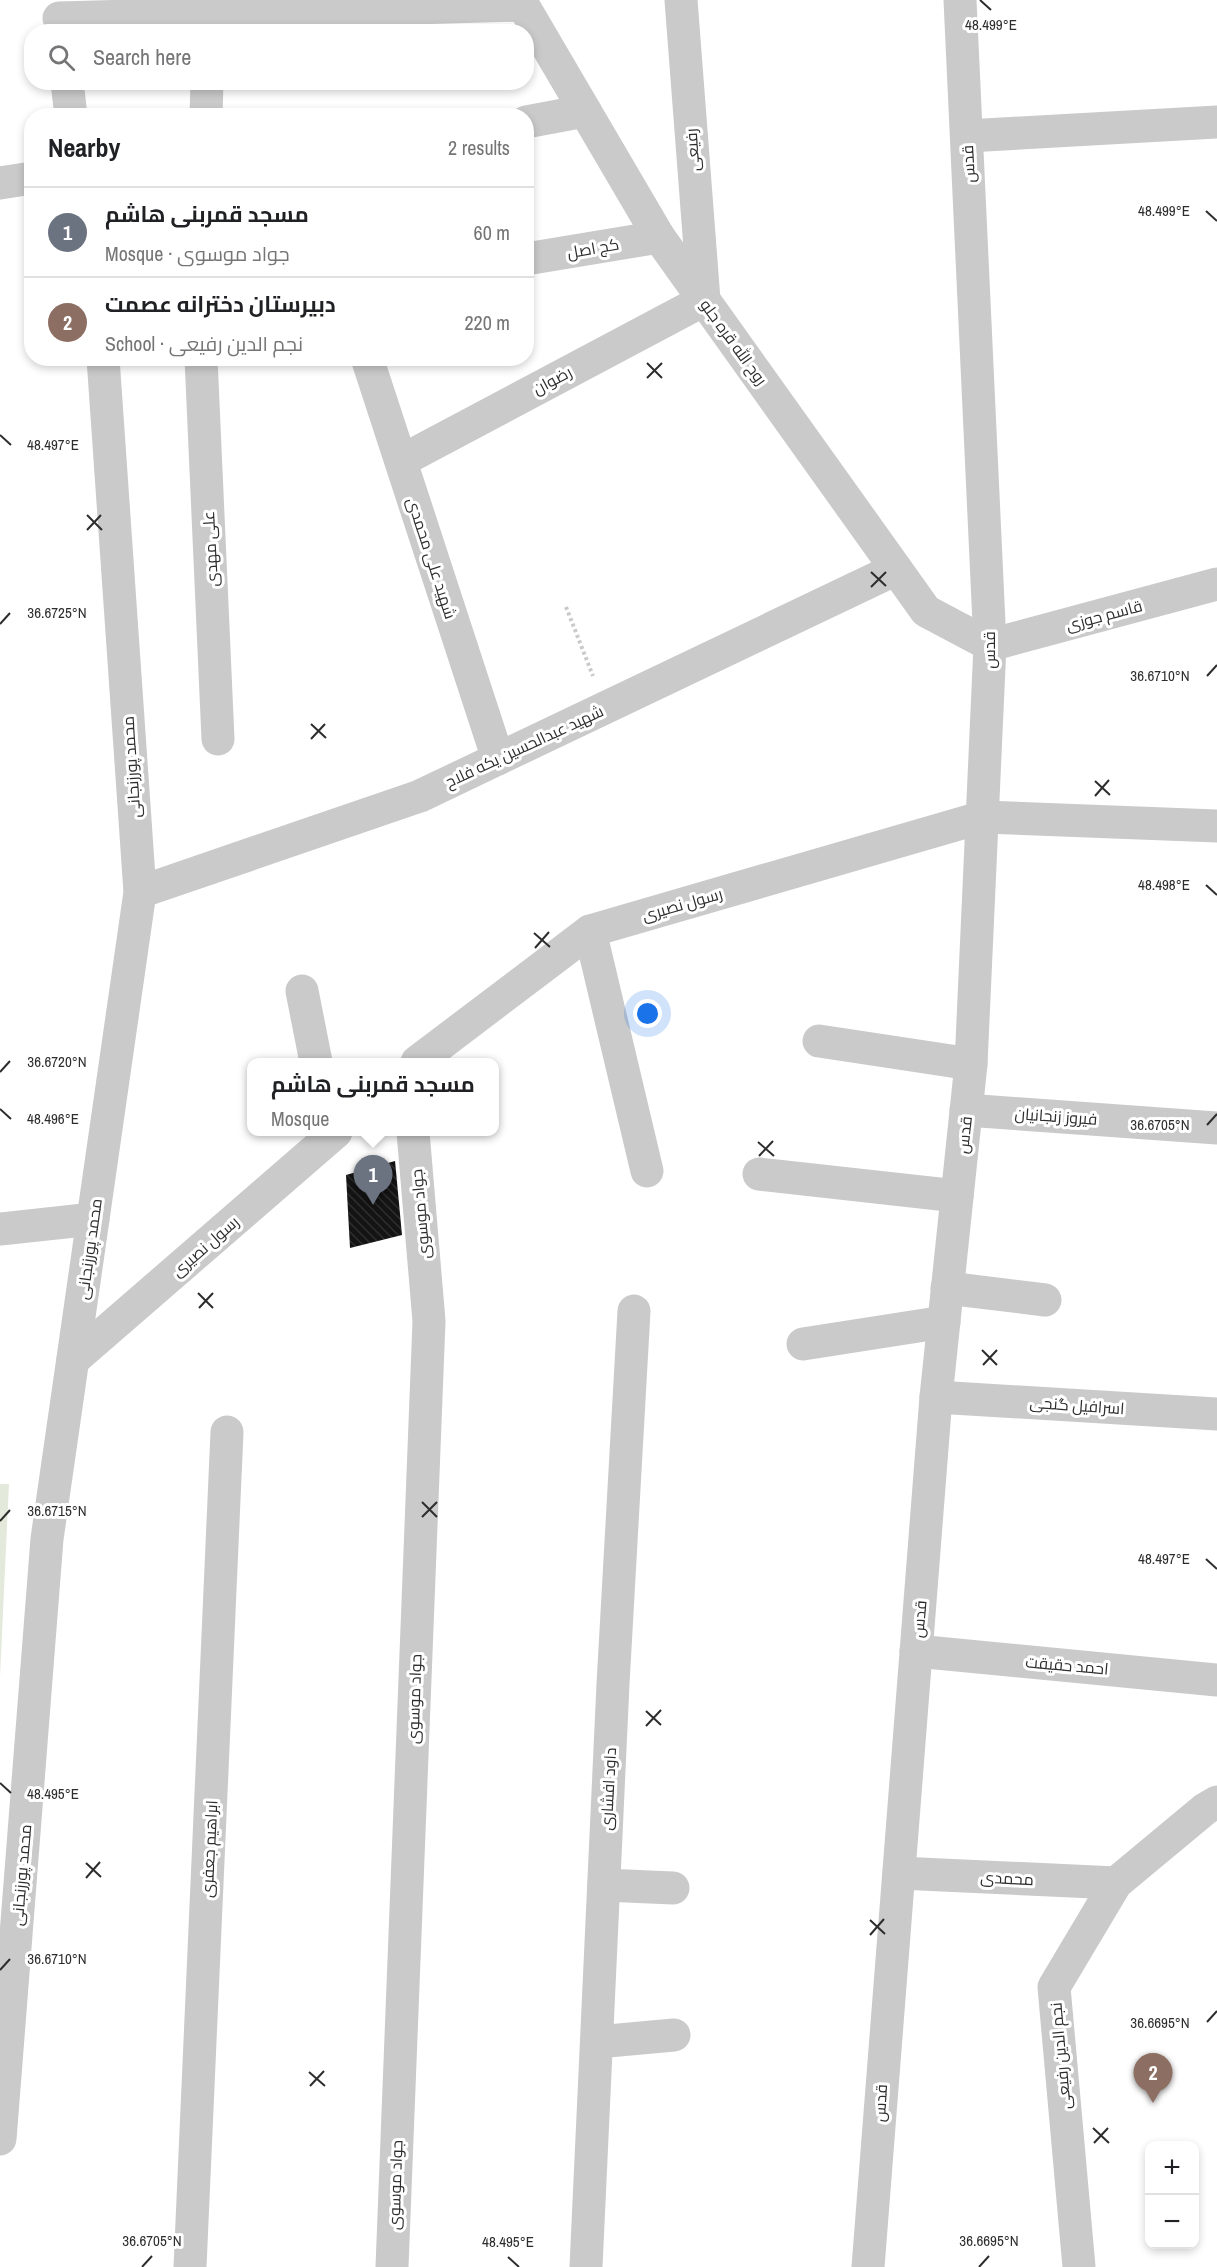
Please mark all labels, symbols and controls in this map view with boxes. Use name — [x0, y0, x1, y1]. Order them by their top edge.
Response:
text: 48.499°E — [965, 14, 1017, 35]
search box — [24, 24, 534, 90]
icon: search — [45, 41, 78, 74]
text: Search here — [93, 42, 191, 72]
street label: رفیعی — [680, 128, 704, 172]
text: Nearby — [48, 130, 120, 165]
text: 2 results — [448, 134, 510, 161]
street label: قدس — [956, 145, 980, 183]
text: مسجد قمربنی هاشم — [105, 199, 309, 229]
text: 48.499°E — [1138, 200, 1190, 221]
text: 1 — [63, 219, 72, 246]
text: 60 m — [474, 219, 510, 246]
street label: کج اصل — [565, 233, 621, 264]
text: Mosque · جواد موسوی — [105, 240, 290, 267]
text: دبیرستان دخترانه عصمت — [105, 289, 336, 319]
street label: روح الله قره جلو — [695, 295, 773, 390]
text: 2 — [63, 309, 72, 336]
text: 220 m — [464, 309, 510, 336]
text: School · نجم الدین رفیعی — [105, 330, 303, 357]
street label: رضوان — [528, 361, 576, 399]
text: 48.497°E — [27, 434, 79, 455]
street label: شهید علی محمدی — [402, 494, 462, 622]
street label: علی مهدی — [197, 511, 223, 587]
street label: قاسم جوزی — [1063, 594, 1145, 637]
text: 36.6725°N — [27, 602, 87, 623]
street label: قدس — [978, 631, 1000, 669]
text: 36.6710°N — [1130, 665, 1190, 686]
street label: شهید عبدالحسین یکه فلاح — [441, 700, 607, 793]
street label: محمد پورزنجانی — [116, 715, 147, 819]
text: 48.498°E — [1138, 874, 1190, 895]
street label: رسول نصیری — [639, 882, 725, 926]
your location — [633, 999, 662, 1028]
text: 36.6720°N — [27, 1051, 87, 1072]
popup — [247, 1058, 499, 1136]
text: مسجد قمربنی هاشم — [271, 1069, 475, 1099]
street label: فیروز زنجانیان — [1014, 1102, 1098, 1130]
text: Mosque — [271, 1105, 329, 1132]
text: 48.496°E — [27, 1108, 79, 1129]
text: 36.6705°N — [1130, 1114, 1190, 1135]
street label: قدس — [951, 1115, 977, 1155]
pin: 1 — [354, 1156, 392, 1205]
street label: جواد موسوی — [405, 1168, 435, 1260]
street label: محمد پورزنجانی — [71, 1197, 108, 1301]
street label: رسول نصیری — [167, 1211, 243, 1281]
street label: اسرافیل گنجی — [1029, 1391, 1125, 1419]
text: 36.6715°N — [27, 1500, 87, 1521]
text: 48.497°E — [1138, 1548, 1190, 1569]
street label: قدس — [906, 1599, 932, 1639]
street label: احمد حقیقت — [1025, 1650, 1109, 1680]
street label: جواد موسوی — [401, 1654, 427, 1744]
street label: داود افشاری — [595, 1747, 621, 1831]
text: 48.495°E — [27, 1783, 79, 1804]
street label: ابراهیم جعفری — [195, 1800, 224, 1898]
street label: محمد پورزنجانی — [6, 1823, 37, 1927]
street label: محمدی — [980, 1866, 1034, 1890]
text: 36.6710°N — [27, 1948, 87, 1969]
street label: نجم الدین رفیعی — [1044, 2001, 1077, 2110]
text: 36.6695°N — [1130, 2012, 1190, 2033]
pin: 2 — [1134, 2054, 1172, 2103]
street label: قدس — [868, 2083, 892, 2123]
street label: جواد موسوی — [382, 2140, 408, 2230]
map controls — [1145, 2141, 1199, 2249]
button: + — [1145, 2141, 1199, 2195]
button: − — [1145, 2195, 1199, 2249]
text: 36.6705°N — [122, 2230, 182, 2251]
text: 36.6695°N — [959, 2230, 1019, 2251]
text: 48.495°E — [482, 2231, 534, 2252]

